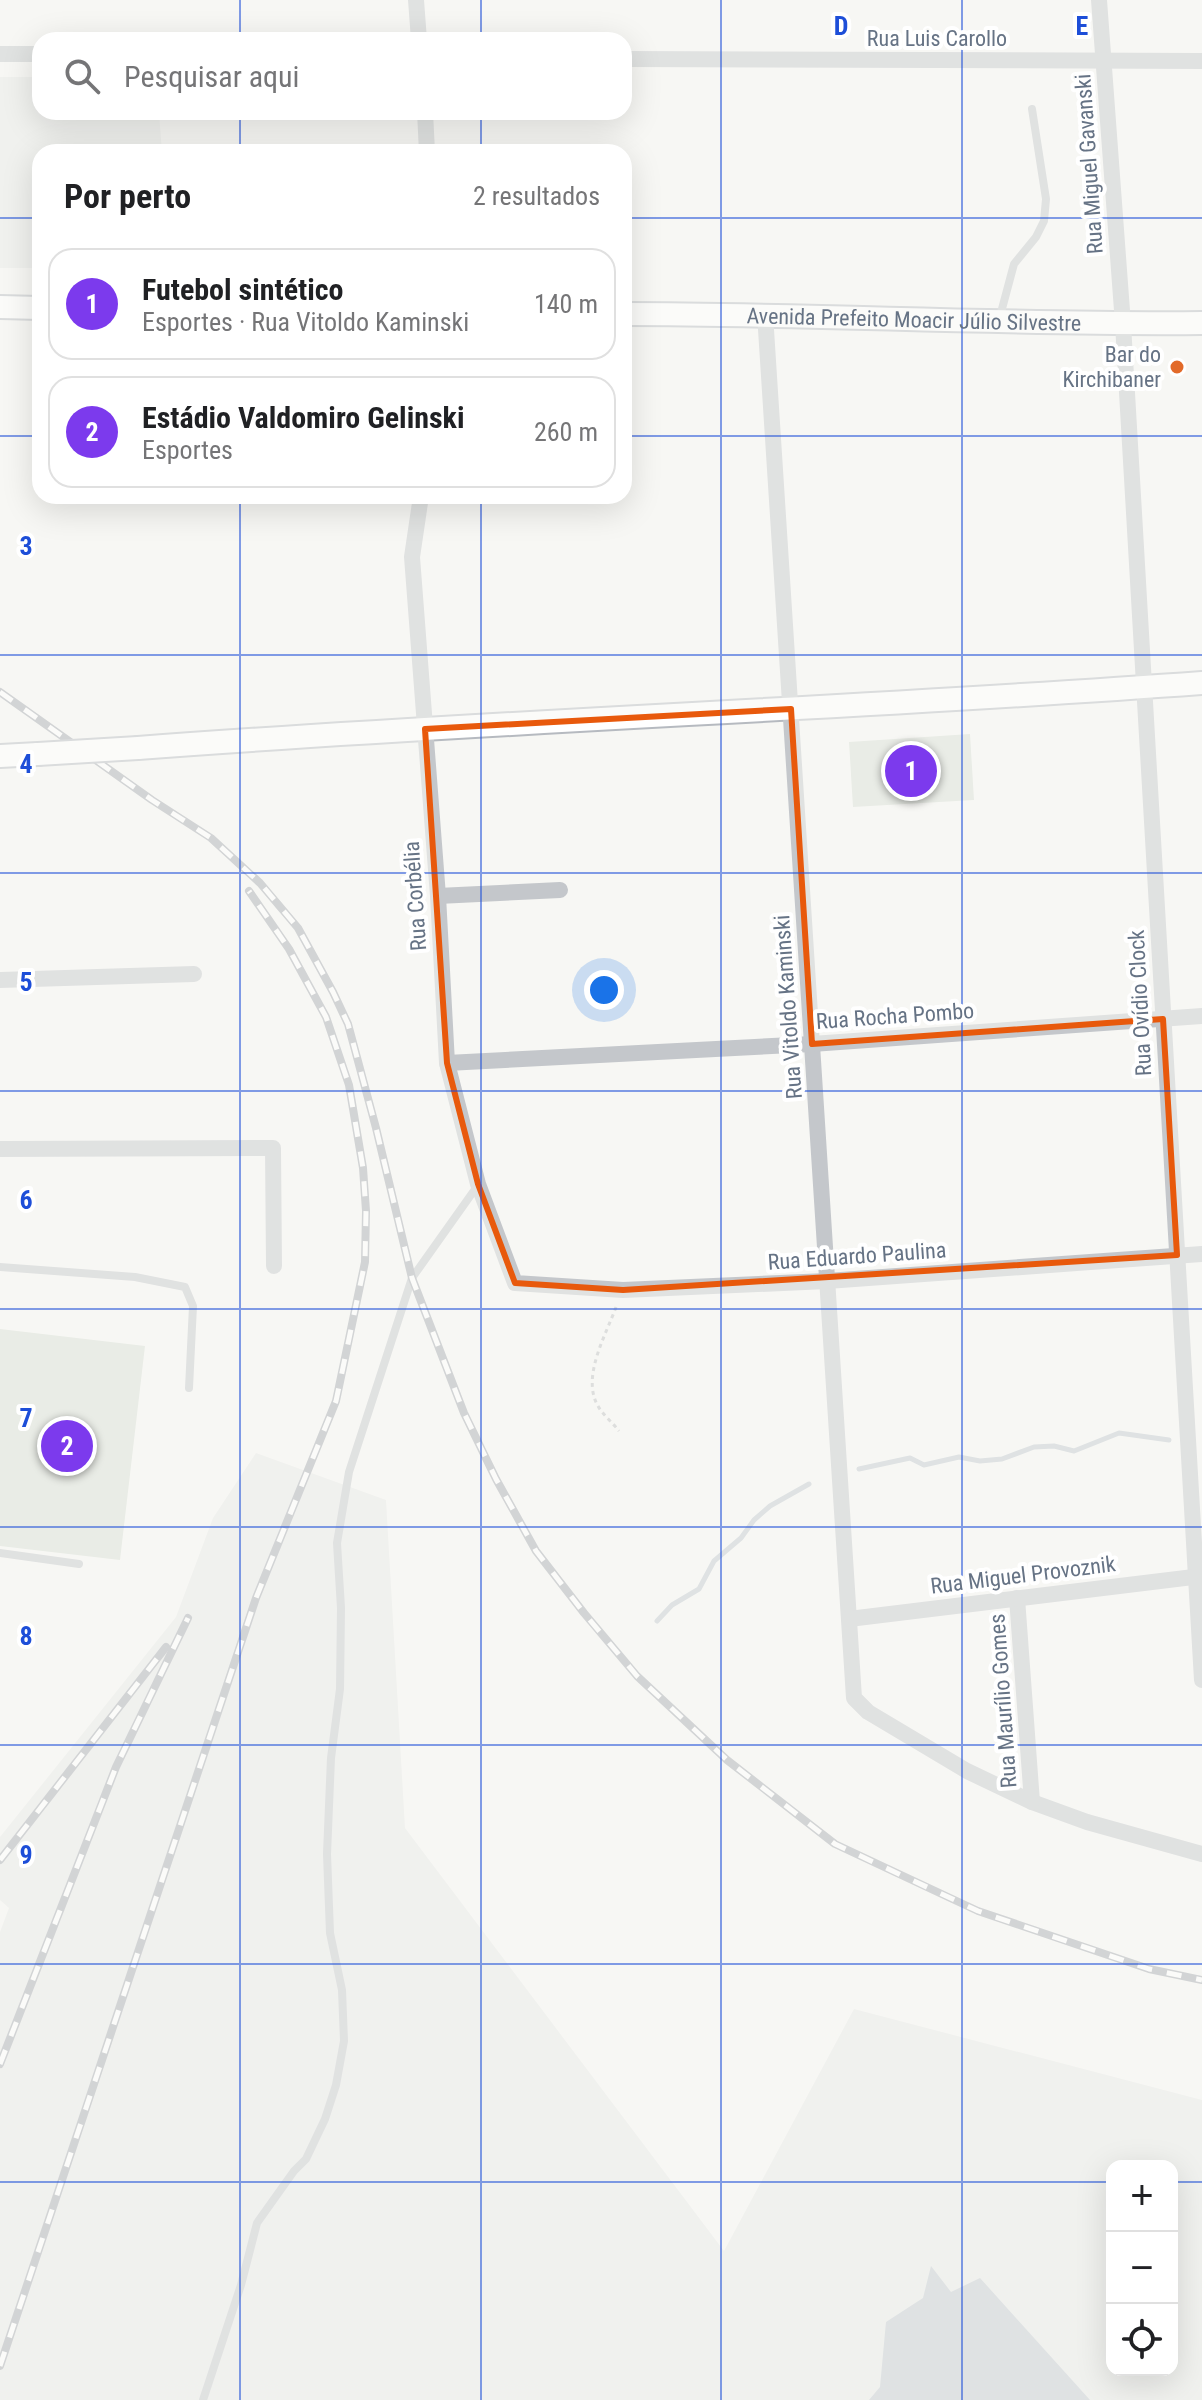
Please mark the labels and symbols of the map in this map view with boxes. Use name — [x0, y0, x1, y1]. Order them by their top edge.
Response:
text: D — [834, 11, 848, 41]
text: E — [1076, 11, 1089, 41]
street label: Rua Luis Carollo — [867, 26, 1007, 51]
street label: Rua Miguel Gavanski — [1070, 73, 1108, 255]
street label: Avenida Prefeito Moacir Júlio Silvestre — [746, 303, 1081, 335]
place label: Bar do Kirchibaner — [1063, 342, 1161, 392]
marker: Bar do Kirchibaner — [1168, 358, 1186, 376]
text: 3 — [19, 531, 33, 561]
pin: 1 — [885, 741, 937, 801]
text: 4 — [19, 749, 33, 779]
street label: Rua Corbélia — [399, 840, 431, 952]
street label: Rua Vitoldo Kaminski — [769, 914, 807, 1100]
street label: Rua Ovídio Clock — [1124, 929, 1156, 1077]
text: 5 — [19, 967, 33, 997]
your location — [584, 970, 624, 1010]
street label: Rua Rocha Pombo — [815, 998, 975, 1034]
text: 6 — [19, 1185, 33, 1215]
street label: Rua Eduardo Paulina — [767, 1237, 947, 1275]
text: 7 — [19, 1403, 33, 1433]
pin: 2 — [41, 1416, 93, 1476]
street label: Rua Miguel Provoznik — [929, 1551, 1117, 1599]
street label: Rua Maurílio Gomes — [984, 1613, 1022, 1789]
text: 8 — [19, 1621, 33, 1651]
text: 9 — [19, 1840, 33, 1870]

